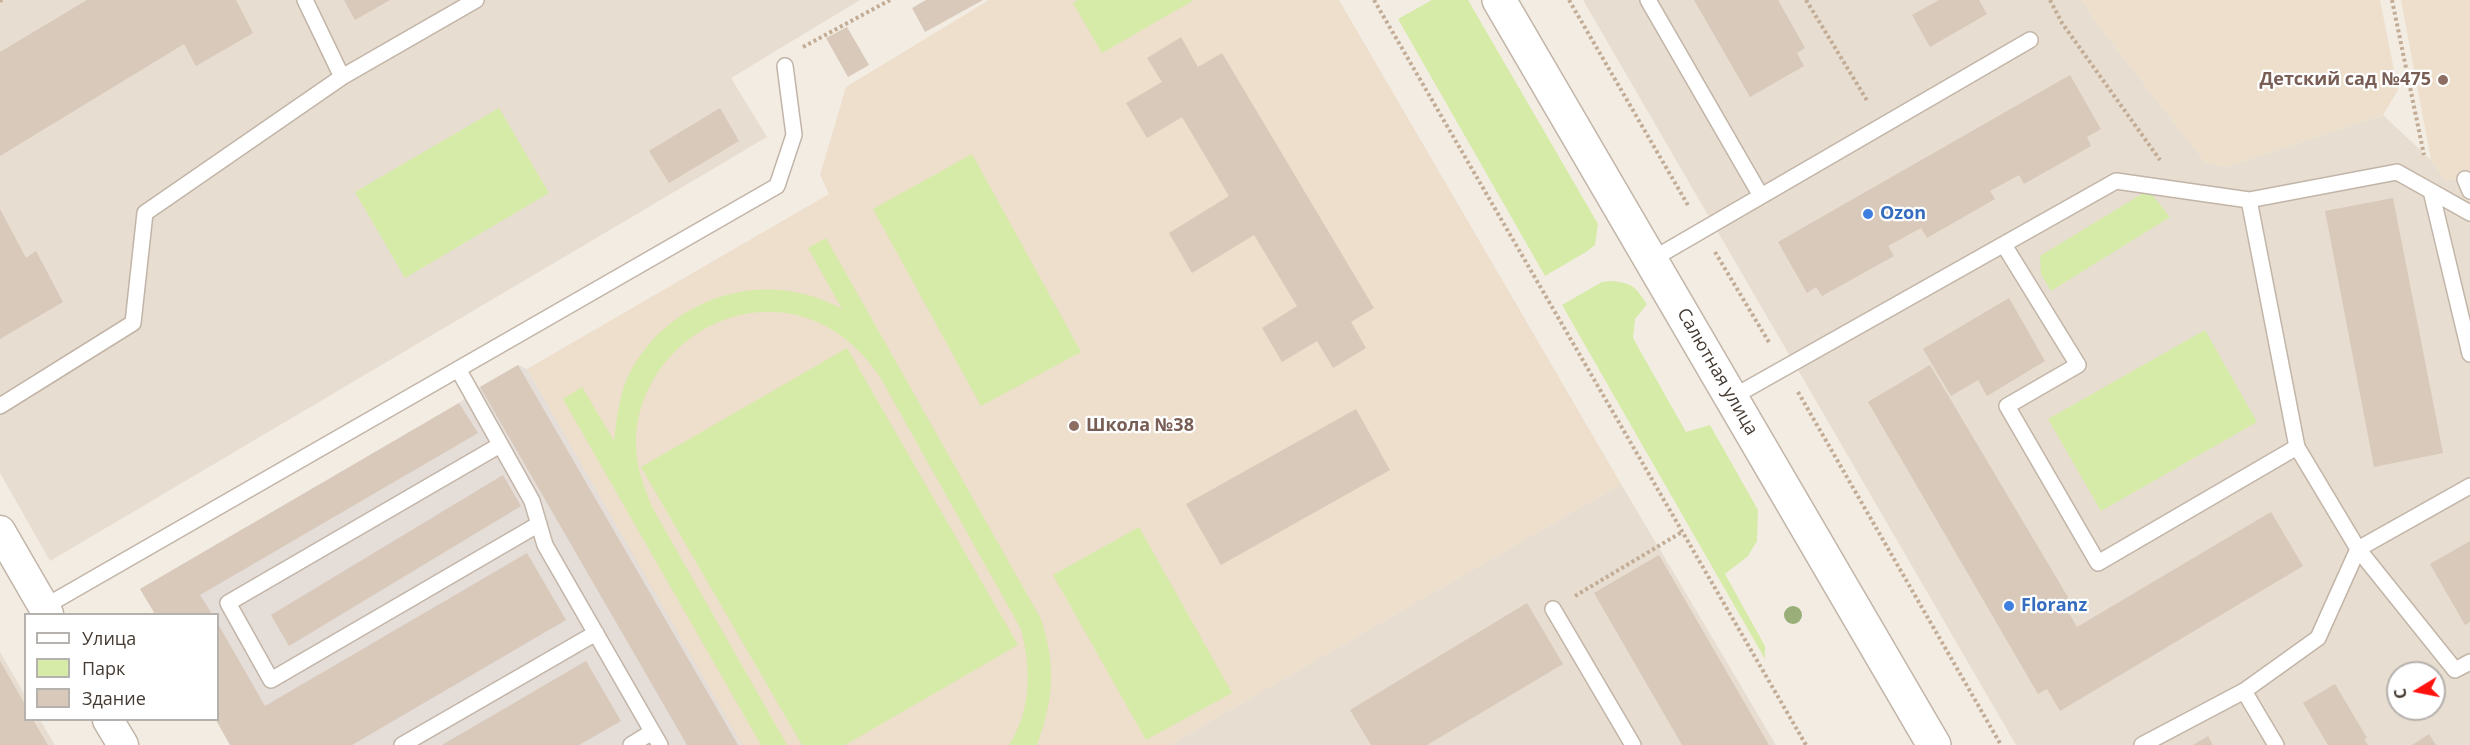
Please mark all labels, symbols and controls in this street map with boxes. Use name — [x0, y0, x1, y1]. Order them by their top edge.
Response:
place label: Детский сад №475 — [2260, 69, 2431, 91]
marker: Детский сад №475 — [2436, 73, 2450, 87]
place label: Ozon — [1880, 203, 1926, 225]
marker: Ozon — [1861, 207, 1875, 221]
street label: Салютная улица — [1672, 305, 1762, 439]
place label: Школа №38 — [1086, 415, 1194, 437]
marker: Школа №38 — [1067, 419, 1081, 433]
place label: Floranz — [2021, 595, 2087, 617]
marker: Floranz — [2002, 599, 2016, 613]
legend — [24, 613, 219, 721]
text: Улица — [82, 626, 136, 650]
text: Парк — [82, 656, 125, 680]
north arrow — [2386, 661, 2446, 721]
text: Здание — [82, 686, 146, 710]
text: С — [2389, 687, 2412, 701]

